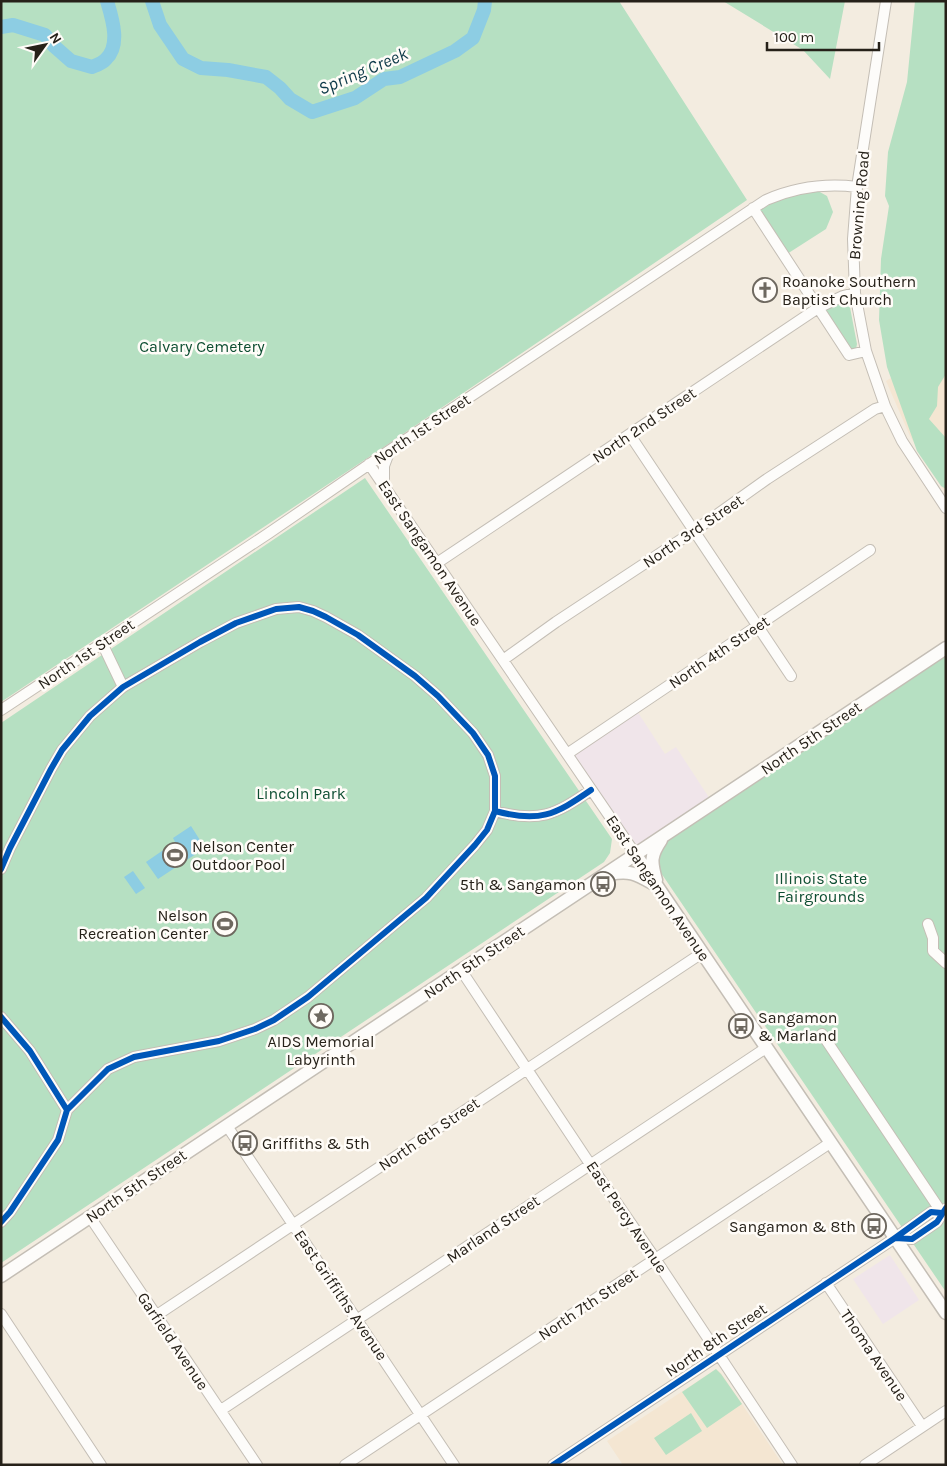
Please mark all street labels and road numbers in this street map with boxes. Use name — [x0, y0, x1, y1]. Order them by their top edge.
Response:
street label: Browning Road — [845, 149, 873, 261]
street label: North 2nd Street — [588, 383, 700, 467]
street label: North 1st Street — [370, 390, 474, 468]
street label: East Sangamon Avenue — [374, 476, 486, 630]
street label: North 3rd Street — [639, 490, 747, 572]
street label: North 4th Street — [665, 611, 773, 693]
street label: North 1st Street — [34, 615, 138, 693]
street label: North 5th Street — [757, 697, 865, 779]
street label: East Sangamon Avenue — [602, 811, 714, 965]
street label: North 5th Street — [420, 921, 528, 1003]
street label: North 6th Street — [375, 1093, 483, 1175]
street label: North 5th Street — [82, 1145, 190, 1227]
street label: East Percy Avenue — [582, 1157, 672, 1277]
street label: Marland Street — [443, 1191, 543, 1267]
street label: East Griffiths Avenue — [290, 1226, 392, 1364]
street label: North 7th Street — [535, 1264, 641, 1344]
street label: Garfield Avenue — [133, 1289, 213, 1393]
street label: North 8th Street — [662, 1299, 770, 1381]
street label: Thoma Avenue — [836, 1305, 912, 1405]

